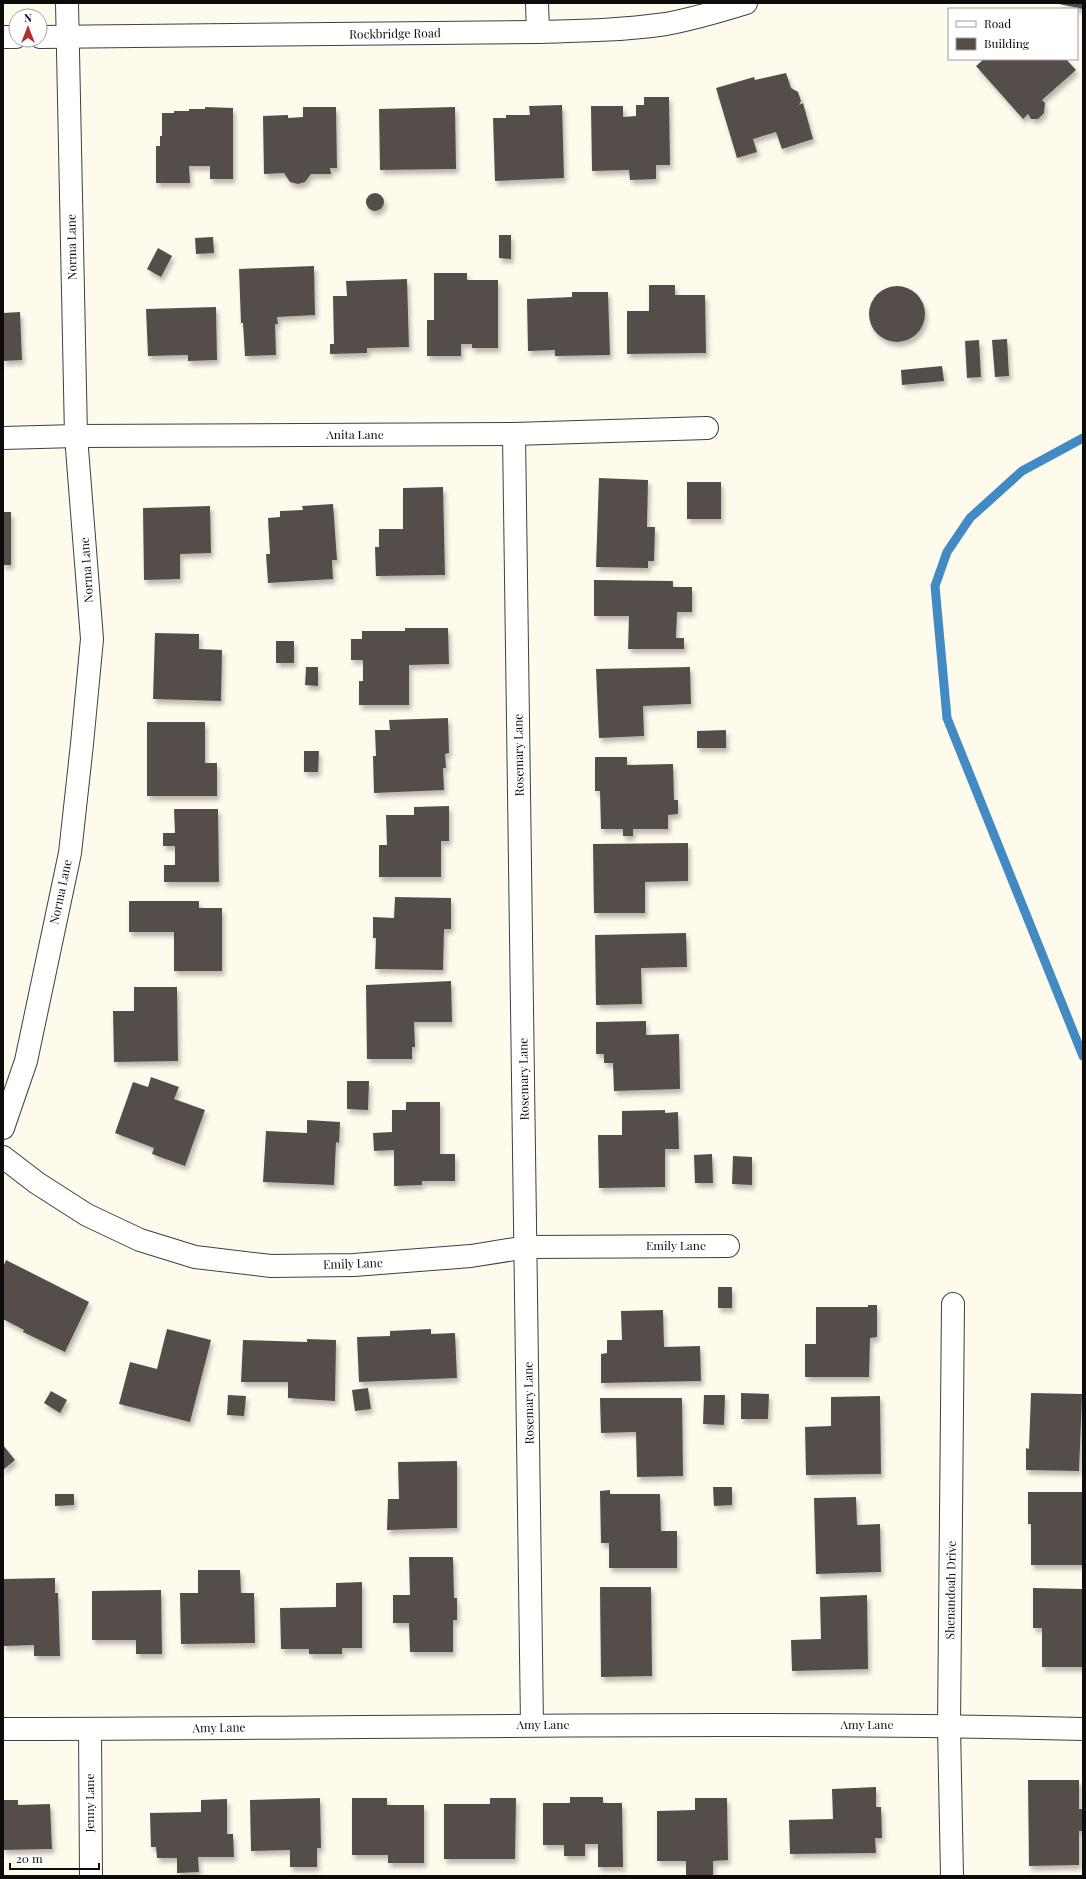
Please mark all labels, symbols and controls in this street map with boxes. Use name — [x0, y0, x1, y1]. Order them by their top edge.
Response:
north arrow — [8, 8, 48, 48]
legend — [948, 8, 1078, 60]
text: N — [24, 10, 32, 25]
text: Road — [984, 15, 1011, 31]
street label: Rockbridge Road — [349, 24, 441, 42]
text: Building — [984, 35, 1030, 51]
street label: Norma Lane — [62, 214, 80, 280]
street label: Anita Lane — [325, 426, 384, 442]
street label: Norma Lane — [76, 537, 96, 604]
street label: Rosemary Lane — [509, 714, 527, 797]
street label: Norma Lane — [45, 858, 75, 926]
street label: Rosemary Lane — [514, 1038, 532, 1121]
street label: Emily Lane — [646, 1237, 706, 1253]
street label: Emily Lane — [323, 1254, 383, 1272]
street label: Rosemary Lane — [519, 1362, 537, 1445]
street label: Shenandoah Drive — [941, 1540, 959, 1640]
street label: Amy Lane — [515, 1716, 570, 1732]
street label: Amy Lane — [839, 1716, 894, 1732]
street label: Amy Lane — [191, 1719, 246, 1735]
street label: Jenny Lane — [81, 1774, 97, 1833]
scale bar — [10, 1845, 99, 1871]
text: 20 m — [16, 1850, 43, 1866]

